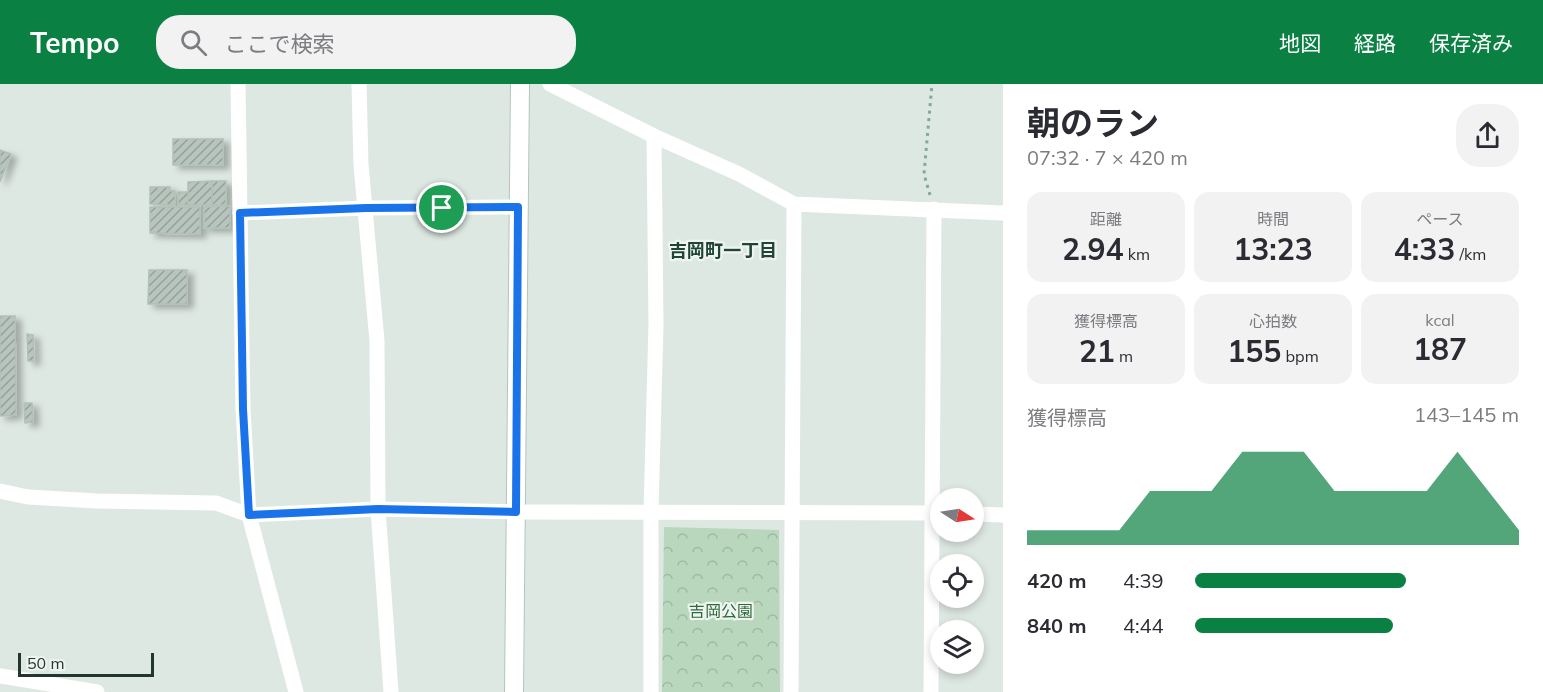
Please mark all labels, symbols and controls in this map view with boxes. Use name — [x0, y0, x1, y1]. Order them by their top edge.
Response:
search box — [156, 15, 576, 69]
text: Tempo — [30, 25, 120, 60]
icon: search — [177, 26, 210, 59]
text: ここで検索 — [225, 30, 335, 58]
text: 地図 — [1279, 30, 1321, 56]
text: 経路 — [1354, 30, 1396, 56]
text: 保存済み — [1429, 30, 1513, 56]
text: 朝のラン — [1027, 102, 1159, 143]
button: share — [1456, 104, 1519, 167]
text: 07:32 · 7 × 420 m — [1027, 145, 1188, 170]
pin — [416, 182, 467, 233]
icon: arrive — [425, 191, 458, 224]
text: 距離 — [1090, 209, 1122, 229]
text: 時間 — [1257, 209, 1289, 229]
text: ペース — [1416, 209, 1464, 229]
text: 2.94 — [1062, 230, 1123, 268]
text: 13:23 — [1233, 230, 1313, 268]
text: 4:33 — [1394, 230, 1455, 268]
district label: 吉岡町一丁目 — [669, 239, 777, 262]
text: km — [1123, 244, 1150, 264]
text: /km — [1455, 244, 1486, 264]
text: kcal — [1425, 310, 1455, 330]
text: 獲得標高 — [1074, 311, 1138, 331]
text: 心拍数 — [1249, 311, 1297, 331]
text: 187 — [1413, 330, 1467, 368]
text: 21 — [1079, 332, 1115, 370]
text: 155 — [1227, 332, 1281, 370]
text: m — [1115, 346, 1133, 366]
text: bpm — [1281, 346, 1319, 366]
text: 143–145 m — [1414, 402, 1519, 427]
text: 獲得標高 — [1027, 405, 1107, 430]
north arrow — [930, 488, 984, 542]
map controls — [930, 488, 984, 674]
button: locate — [930, 554, 984, 608]
text: 420 m — [1027, 568, 1086, 593]
text: 4:39 — [1123, 568, 1164, 593]
park label: 吉岡公園 — [689, 601, 753, 621]
text: 840 m — [1027, 613, 1086, 638]
text: 4:44 — [1123, 613, 1164, 638]
button: layers — [930, 620, 984, 674]
scale bar — [18, 650, 154, 678]
text: 50 m — [27, 653, 64, 673]

